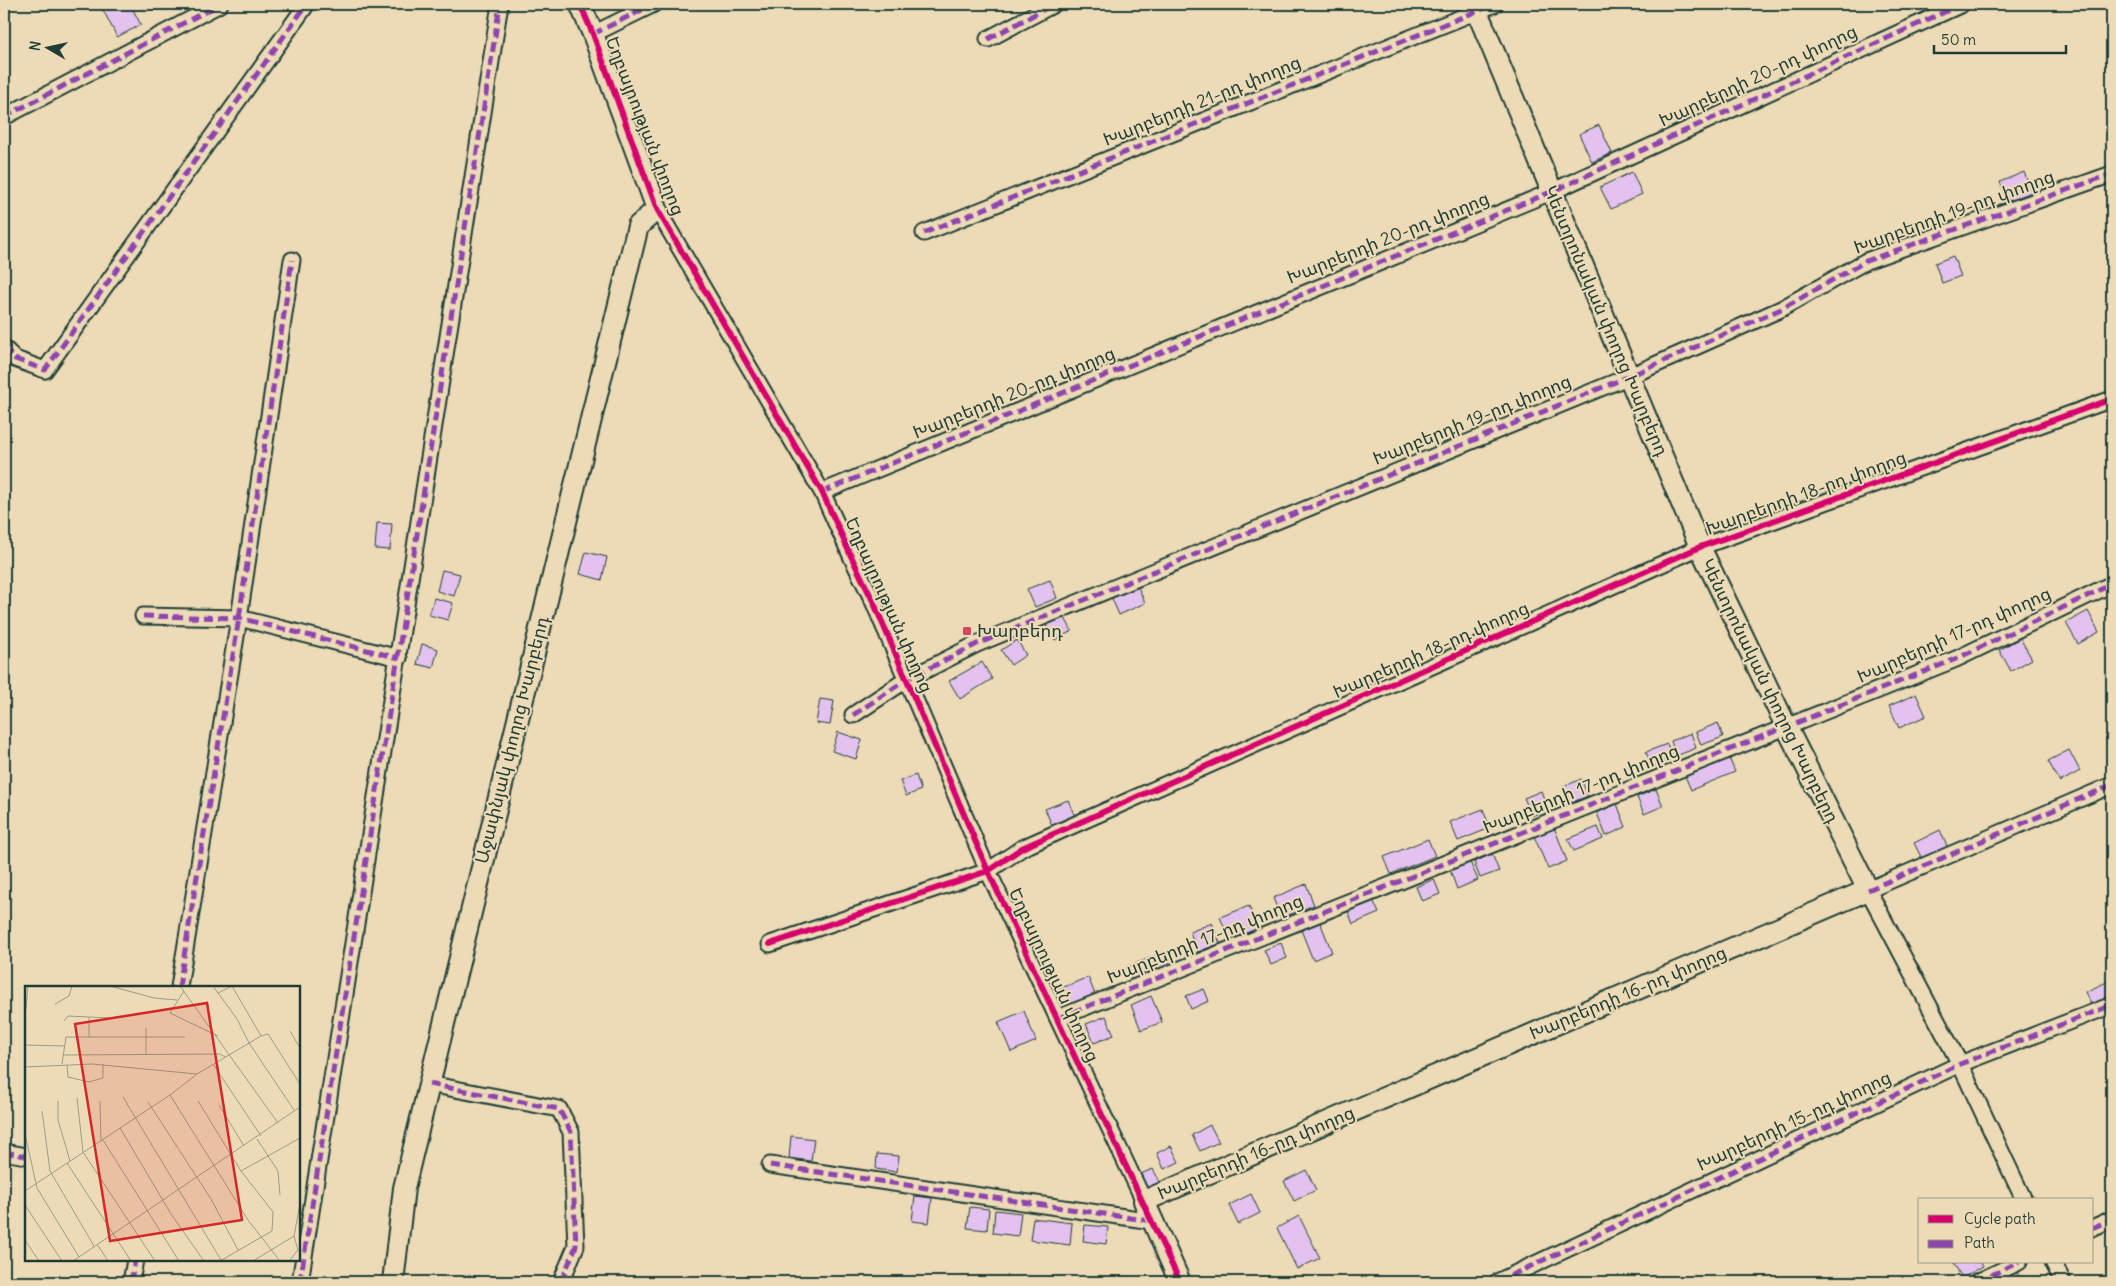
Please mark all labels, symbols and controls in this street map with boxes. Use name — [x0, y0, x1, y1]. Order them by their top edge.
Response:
street label: Խարբերդի 20-րդ փողոց — [1655, 19, 1861, 132]
north arrow — [22, 22, 72, 72]
scale bar — [1934, 22, 2066, 54]
text: 50 m — [1941, 30, 1976, 49]
street label: Եղբայրության փողոց — [601, 33, 690, 219]
text: N — [26, 40, 45, 52]
street label: Խարբերդի 21-րդ փողոց — [1099, 50, 1304, 151]
street label: Խարբերդի 19-րդ փողոց — [1850, 164, 2057, 259]
street label: Կենտրոնական փողոց Խարբերդ — [1539, 182, 1674, 460]
street label: Խարբերդի 20-րդ փողոց — [1283, 186, 1492, 289]
street label: Խարբերդի 20-րդ փողոց — [909, 341, 1118, 444]
street label: Խարբերդի 19-րդ փողոց — [1369, 369, 1574, 470]
street label: Խարբերդի 18-րդ փողոց — [1702, 445, 1909, 540]
street label: Եղբայրության փողոց — [840, 513, 939, 696]
street label: Կենտրոնական փողոց Խարբերդ — [1696, 555, 1845, 827]
street label: Խարբերդի 17-րդ փողոց — [1853, 581, 2054, 688]
street label: Խարբերդի 18-րդ փողոց — [1329, 596, 1532, 703]
street label: Աջափնյակ փողոց Խարբերդ — [470, 613, 554, 866]
place label: Խարբերդ — [977, 619, 1063, 642]
marker: Խարբերդ — [961, 625, 973, 637]
street label: Խարբերդի 17-րդ փողոց — [1479, 739, 1682, 838]
street label: Եղբայրության փողոց — [1004, 884, 1105, 1066]
street label: Խարբերդի 17-րդ փողոց — [1103, 889, 1306, 988]
street label: Խարբերդի 16-րդ փողոց — [1526, 941, 1730, 1045]
inset map — [25, 986, 300, 1261]
street label: Խարբերդի 15-րդ փողոց — [1693, 1065, 1895, 1176]
street label: Խարբերդի 16-րդ փողոց — [1154, 1101, 1358, 1205]
legend — [1918, 1198, 2094, 1264]
text: Cycle path — [1964, 1209, 2036, 1228]
text: Path — [1964, 1233, 1995, 1252]

